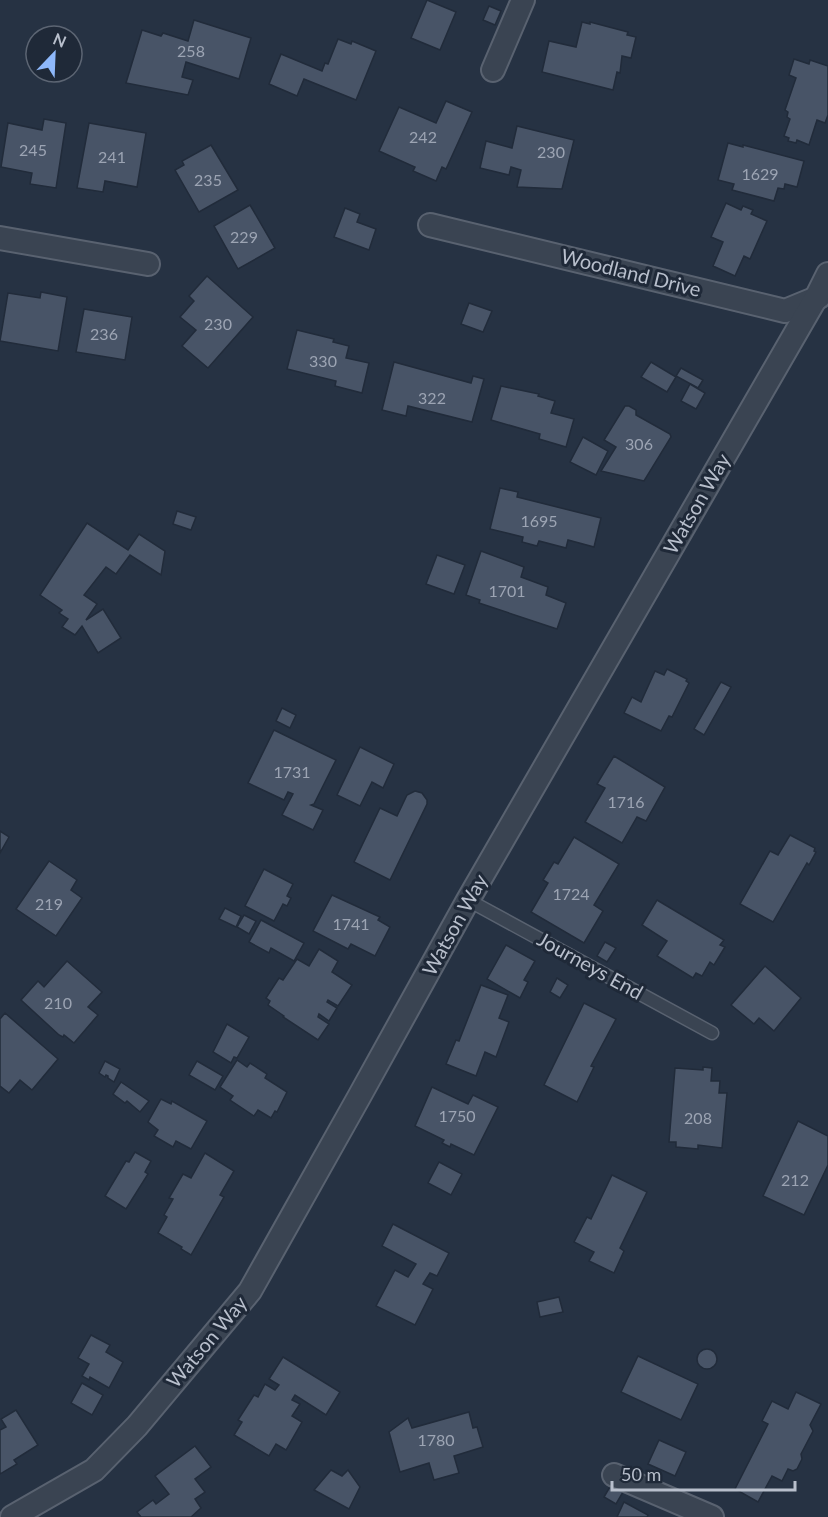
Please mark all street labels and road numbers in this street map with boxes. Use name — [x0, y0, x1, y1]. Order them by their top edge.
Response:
street label: Woodland Drive — [559, 243, 704, 301]
street label: Watson Way — [658, 448, 735, 558]
street label: Watson Way — [416, 869, 492, 979]
street label: Journeys End — [534, 926, 647, 1004]
street label: Watson Way — [161, 1290, 252, 1392]

